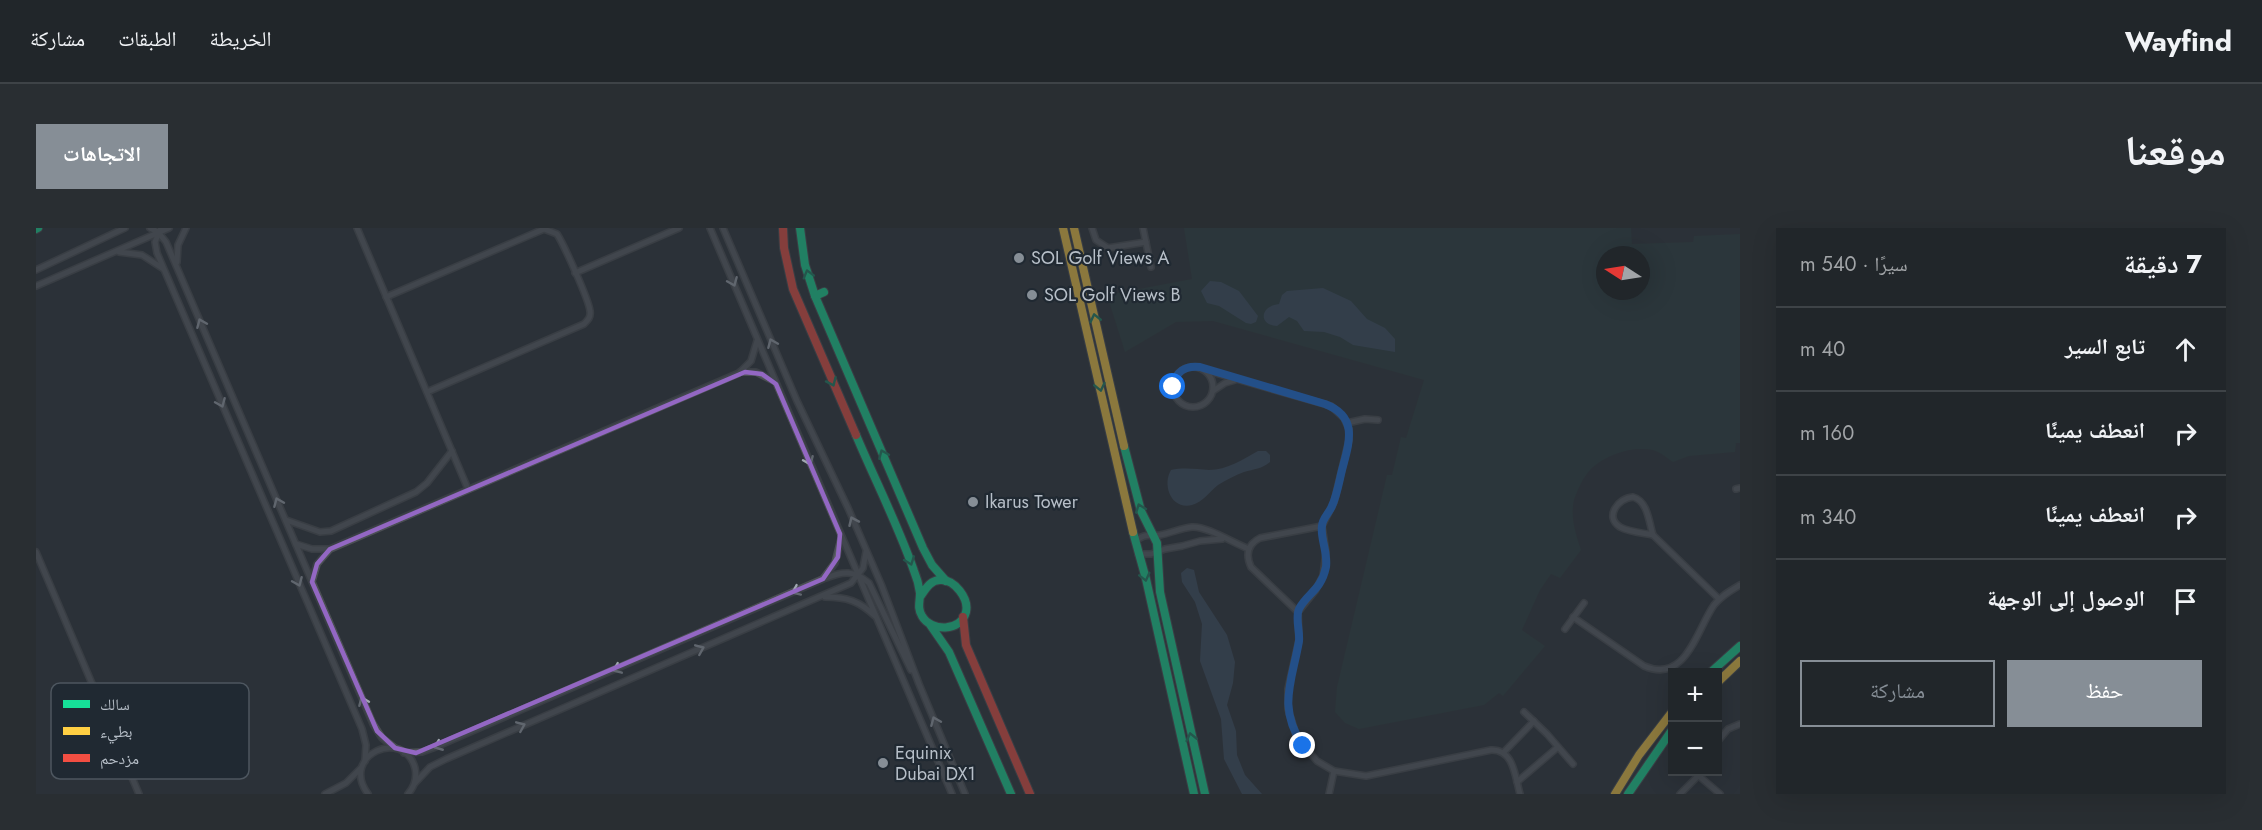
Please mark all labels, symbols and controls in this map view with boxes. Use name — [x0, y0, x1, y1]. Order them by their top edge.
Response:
text: Wayfind — [2125, 21, 2232, 62]
text: مشاركة — [30, 24, 85, 54]
text: الطبقات — [118, 24, 177, 54]
text: الخريطة — [210, 24, 271, 54]
text: موقعنا — [2125, 120, 2226, 181]
button: الاتجاهات — [36, 124, 168, 189]
place label: SOL Golf Views A — [1031, 245, 1170, 271]
text: 7 دقيقة — [2124, 245, 2202, 283]
north arrow — [1596, 246, 1650, 300]
text: سيرًا · 540 m — [1800, 250, 1908, 279]
marker: SOL Golf Views A — [1012, 251, 1026, 265]
one-way arrow — [803, 269, 815, 280]
one-way arrow — [725, 275, 737, 286]
place label: SOL Golf Views B — [1044, 282, 1181, 308]
marker: SOL Golf Views B — [1025, 288, 1039, 302]
one-way arrow — [1089, 314, 1102, 324]
one-way arrow — [196, 318, 208, 329]
text: تابع السير — [2065, 330, 2145, 362]
icon: ahead — [2169, 333, 2202, 366]
text: 40 m — [1800, 335, 1845, 364]
one-way arrow — [767, 339, 779, 350]
route start — [1159, 373, 1185, 399]
one-way arrow — [825, 376, 837, 387]
one-way arrow — [1092, 382, 1105, 392]
one-way arrow — [214, 396, 226, 407]
text: انعطف يمينًا — [2045, 414, 2145, 446]
icon: right — [2169, 417, 2202, 450]
text: 160 m — [1800, 419, 1854, 448]
one-way arrow — [878, 449, 890, 460]
one-way arrow — [802, 455, 814, 466]
place label: Ikarus Tower — [985, 489, 1079, 515]
marker: Ikarus Tower — [966, 495, 980, 509]
one-way arrow — [273, 497, 285, 508]
text: انعطف يمينًا — [2045, 498, 2145, 530]
icon: right — [2169, 501, 2202, 534]
one-way arrow — [1135, 503, 1148, 513]
text: 340 m — [1800, 503, 1856, 532]
one-way arrow — [849, 516, 861, 527]
one-way arrow — [903, 555, 915, 566]
one-way arrow — [1138, 572, 1151, 582]
one-way arrow — [291, 575, 303, 586]
text: الوصول إلى الوجهة — [1987, 582, 2145, 614]
one-way arrow — [791, 584, 802, 596]
icon: arrive — [2169, 585, 2202, 618]
one-way arrow — [694, 644, 705, 656]
button: مشاركة — [1800, 660, 1995, 727]
button: حفظ — [2007, 660, 2202, 727]
one-way arrow — [612, 662, 623, 674]
map controls — [1668, 668, 1722, 776]
button: + — [1668, 668, 1722, 722]
legend — [51, 683, 249, 779]
text: سالك — [100, 693, 130, 716]
one-way arrow — [358, 696, 370, 707]
one-way arrow — [930, 716, 942, 727]
text: بطيء — [100, 720, 132, 744]
one-way arrow — [515, 722, 526, 734]
button: − — [1668, 722, 1722, 776]
one-way arrow — [1186, 732, 1199, 742]
route end — [1289, 732, 1315, 758]
one-way arrow — [433, 739, 444, 751]
place label: Equinix Dubai DX1 — [895, 740, 975, 787]
text: مزدحم — [100, 747, 139, 770]
marker: Equinix Dubai DX1 — [876, 756, 890, 770]

